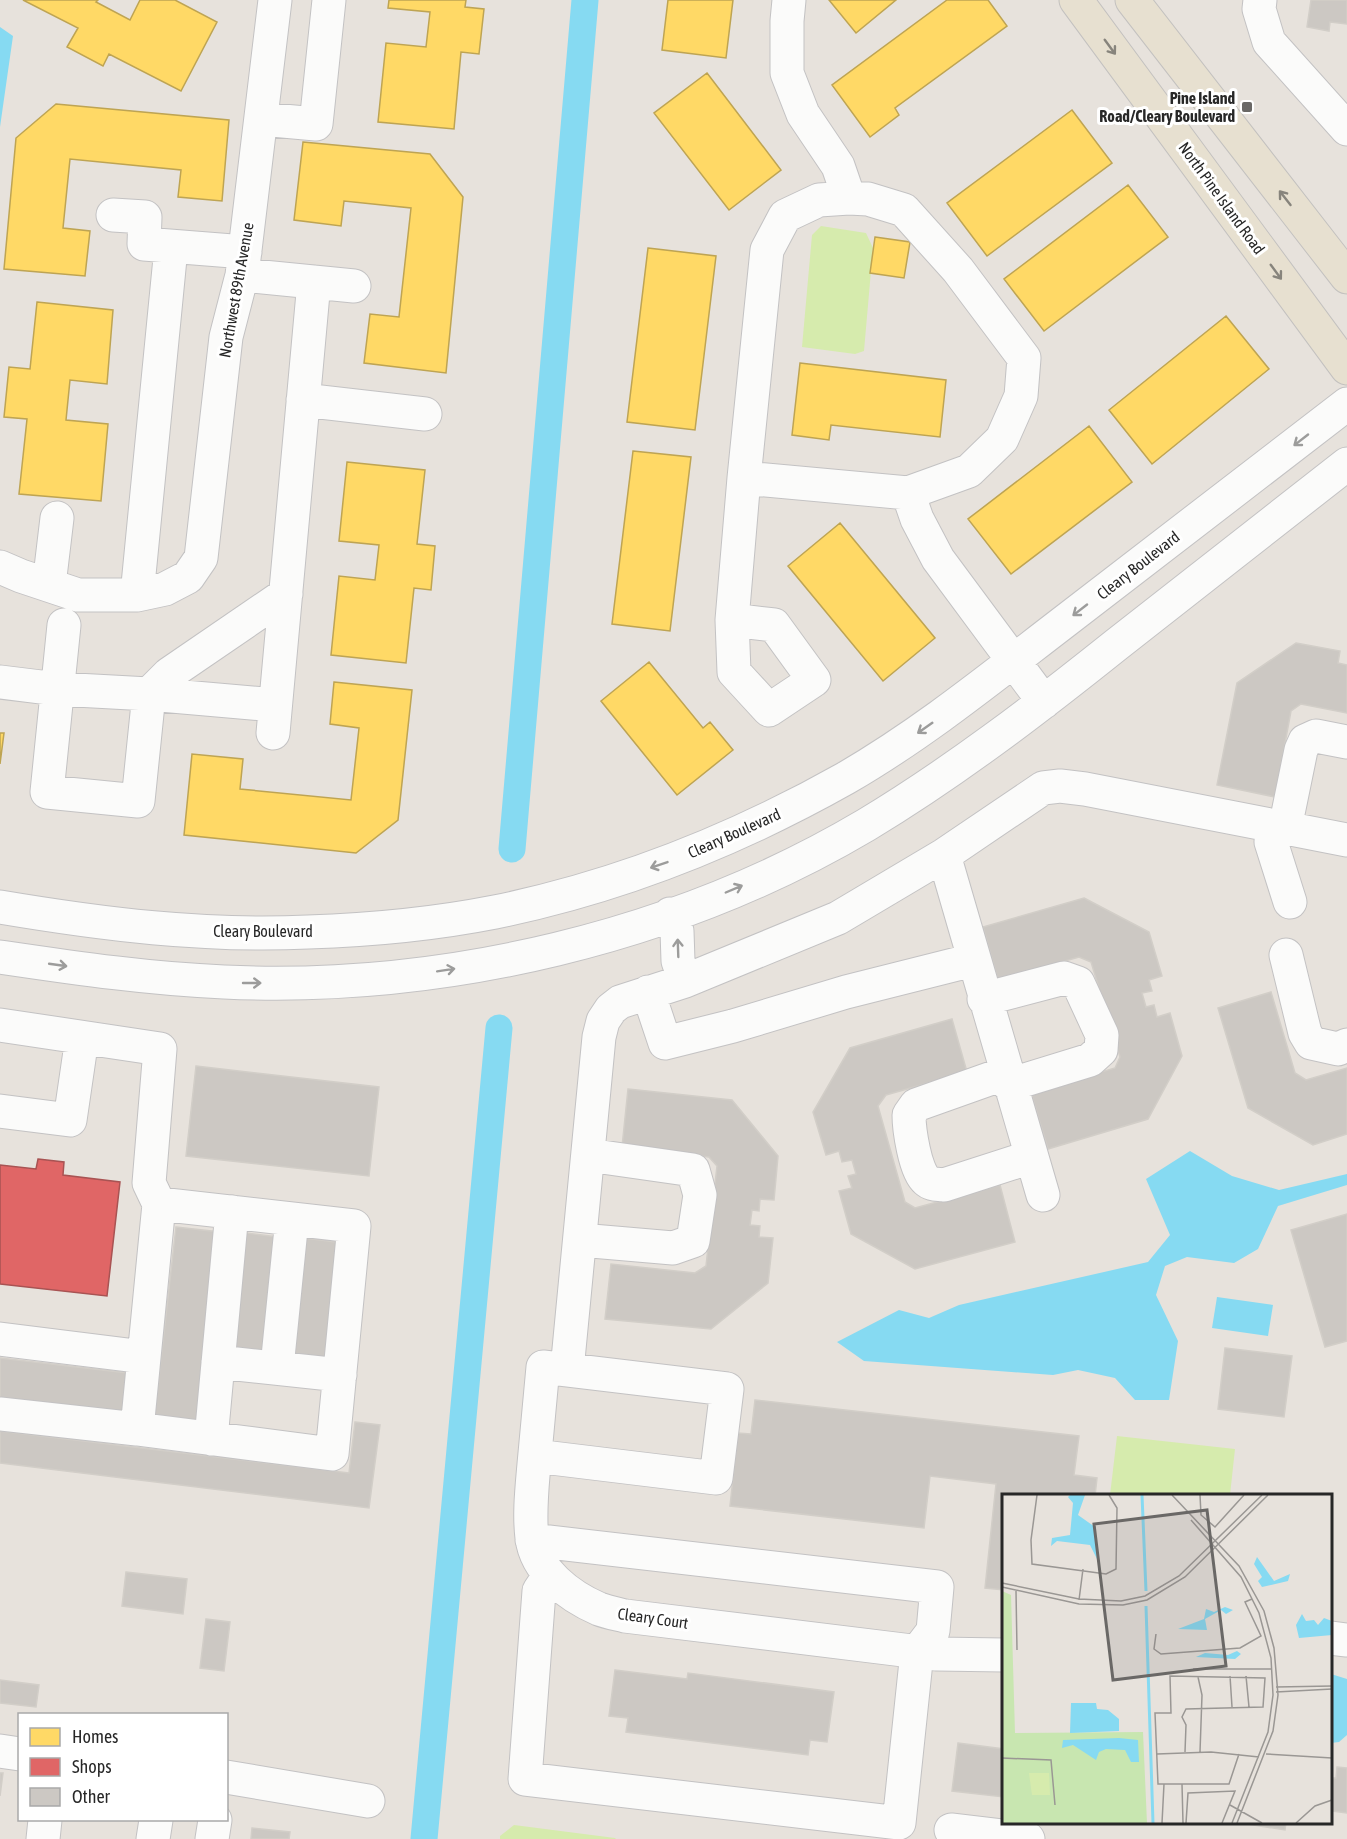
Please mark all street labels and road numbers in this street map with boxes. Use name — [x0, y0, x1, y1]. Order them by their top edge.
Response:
street label: North Pine Island Road — [1175, 139, 1269, 257]
street label: Northwest 89th Avenue — [215, 221, 257, 359]
street label: Cleary Boulevard — [1093, 527, 1183, 604]
street label: Cleary Boulevard — [685, 805, 784, 862]
street label: Cleary Boulevard — [213, 922, 313, 941]
street label: Cleary Court — [616, 1604, 690, 1633]

